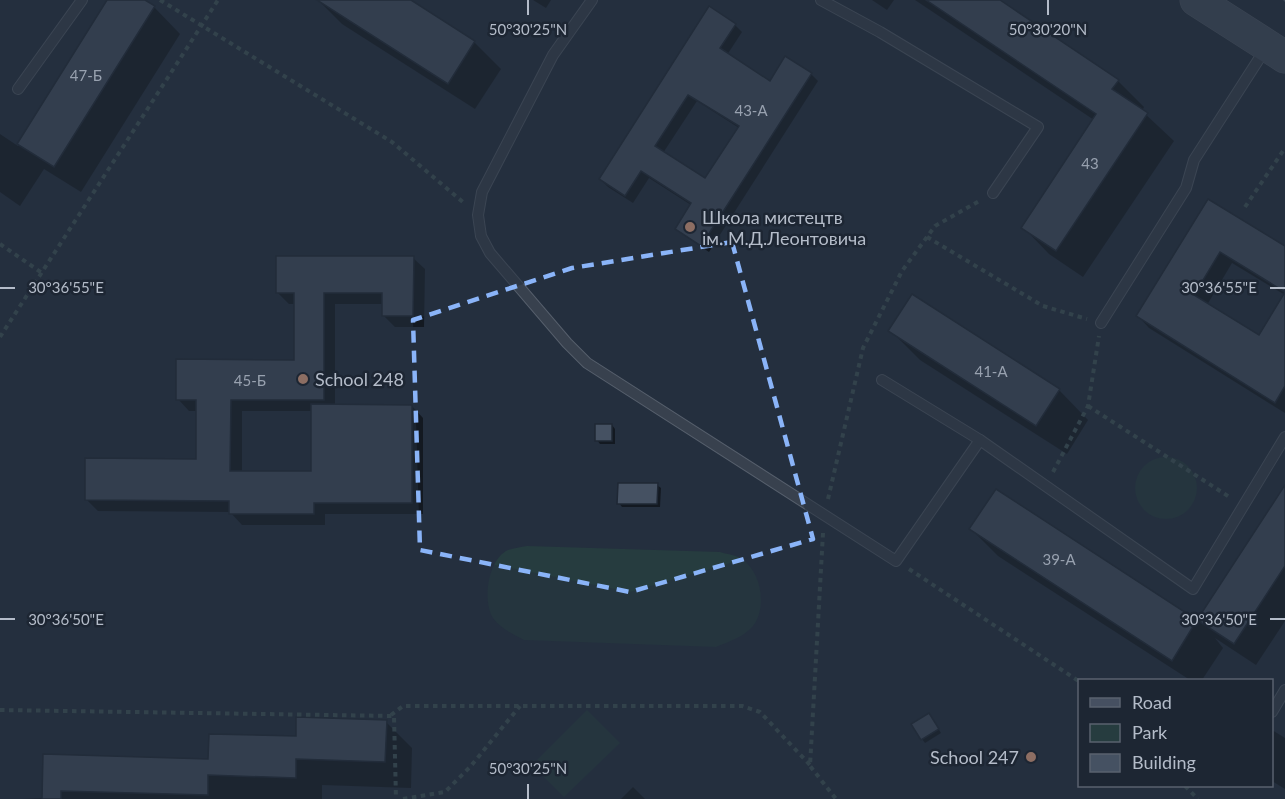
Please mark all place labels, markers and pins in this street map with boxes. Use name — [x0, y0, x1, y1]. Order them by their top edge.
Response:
place label: Школа мистецтв ім. М.Д.Леонтовича — [702, 206, 866, 249]
marker: Школа мистецтв ім. М.Д.Леонтовича — [683, 220, 697, 234]
place label: School 248 — [315, 368, 404, 390]
marker: School 248 — [296, 372, 310, 386]
place label: School 247 — [930, 746, 1019, 768]
marker: School 247 — [1024, 750, 1038, 764]

